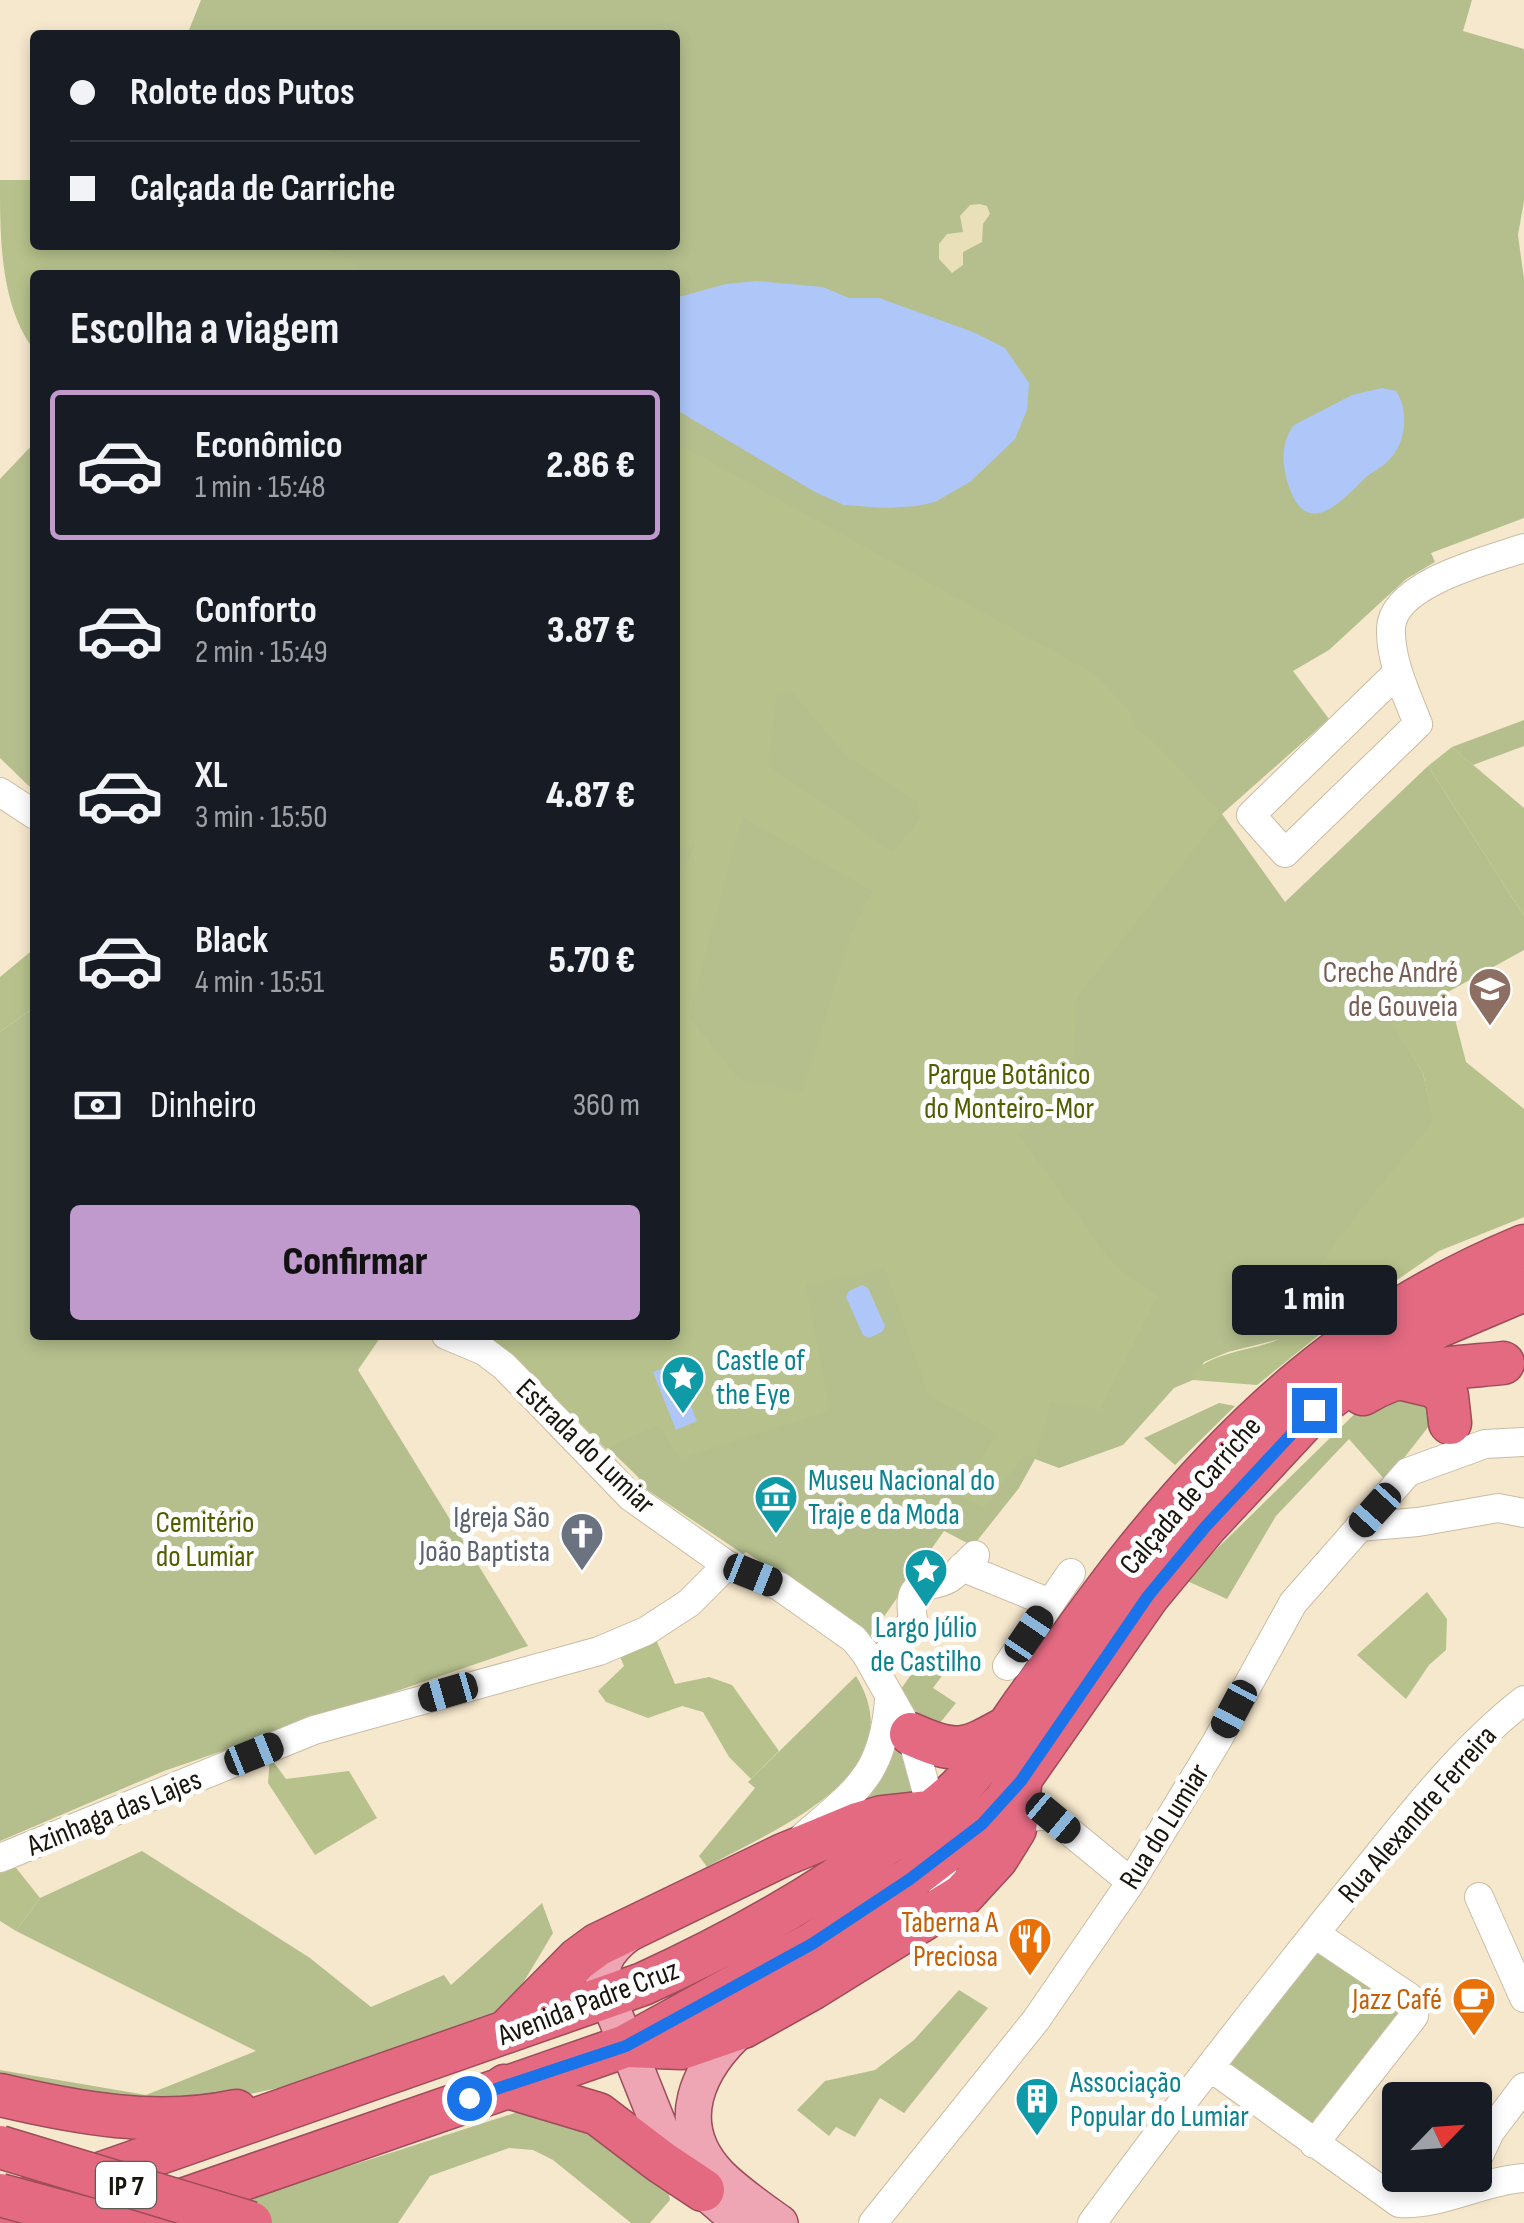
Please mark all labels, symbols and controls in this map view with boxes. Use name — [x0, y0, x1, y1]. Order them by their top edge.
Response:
text: Rolote dos Putos — [130, 70, 355, 115]
text: Calçada de Carriche — [130, 166, 395, 211]
text: Escolha a viagem — [70, 302, 339, 357]
icon: car — [75, 420, 165, 510]
text: Econômico — [195, 423, 343, 468]
text: 2.86 € — [546, 443, 635, 488]
text: 1 min · 15:48 — [195, 468, 326, 507]
icon: car — [75, 585, 165, 675]
text: Conforto — [195, 588, 317, 633]
text: 3.87 € — [547, 608, 635, 653]
text: 2 min · 15:49 — [195, 633, 328, 672]
icon: car — [75, 750, 165, 840]
text: XL — [195, 753, 228, 798]
text: 4.87 € — [546, 773, 635, 818]
text: 3 min · 15:50 — [195, 798, 327, 837]
icon: car — [75, 915, 165, 1005]
text: Black — [195, 918, 268, 963]
text: 5.70 € — [549, 938, 635, 983]
place label: Creche André de Gouveia — [1323, 955, 1458, 1025]
text: 4 min · 15:51 — [195, 963, 324, 1002]
school or university icon: Creche André de Gouveia — [1467, 966, 1513, 1027]
park label: Parque Botânico do Monteiro-Mor — [924, 1057, 1094, 1127]
icon: cash — [70, 1078, 125, 1133]
text: Dinheiro — [150, 1083, 257, 1128]
text: 360 m — [573, 1086, 640, 1125]
button: Confirmar — [70, 1205, 640, 1320]
callout: 1 min — [1232, 1265, 1396, 1335]
text: 1 min — [1284, 1280, 1345, 1319]
place label: Castle of the Eye — [716, 1343, 805, 1413]
place icon: Castle of the Eye — [660, 1354, 706, 1415]
street label: Estrada do Lumiar — [508, 1372, 663, 1522]
route end — [1292, 1388, 1337, 1433]
street label: Calçada de Carriche — [1112, 1409, 1269, 1582]
place label: Museu Nacional do Traje e da Moda — [808, 1463, 995, 1533]
museum icon: Museu Nacional do Traje e da Moda — [753, 1474, 799, 1535]
car — [1344, 1478, 1406, 1542]
place label: Igreja São João Baptista — [418, 1500, 550, 1570]
park label: Cemitério do Lumiar — [156, 1505, 255, 1575]
church icon: Igreja São João Baptista — [559, 1511, 605, 1572]
place icon: Largo Júlio de Castilho — [903, 1547, 949, 1608]
car — [720, 1550, 786, 1600]
car — [1000, 1601, 1058, 1667]
place label: Largo Júlio de Castilho — [870, 1610, 982, 1680]
car — [415, 1669, 481, 1715]
car — [1207, 1675, 1261, 1743]
street label: Rua Alexandre Ferreira — [1331, 1719, 1505, 1911]
car — [221, 1729, 287, 1779]
street label: Rua do Lumiar — [1112, 1757, 1218, 1896]
street label: Azinhaga das Lajes — [21, 1762, 207, 1865]
car — [1020, 1787, 1086, 1849]
place label: Taberna A Preciosa — [901, 1905, 998, 1975]
restaurant icon: Taberna A Preciosa — [1007, 1916, 1053, 1977]
street label: Avenida Padre Cruz — [492, 1952, 684, 2054]
cafe icon: Jazz Café — [1451, 1976, 1497, 2037]
place label: Jazz Café — [1351, 1982, 1442, 2018]
place label: Associação Popular do Lumiar — [1069, 2065, 1249, 2135]
route start — [447, 2076, 492, 2121]
building icon: Associação Popular do Lumiar — [1014, 2076, 1060, 2137]
north arrow — [1382, 2082, 1492, 2192]
map controls — [1382, 2082, 1492, 2192]
road number: IP 7 — [96, 2162, 156, 2208]

